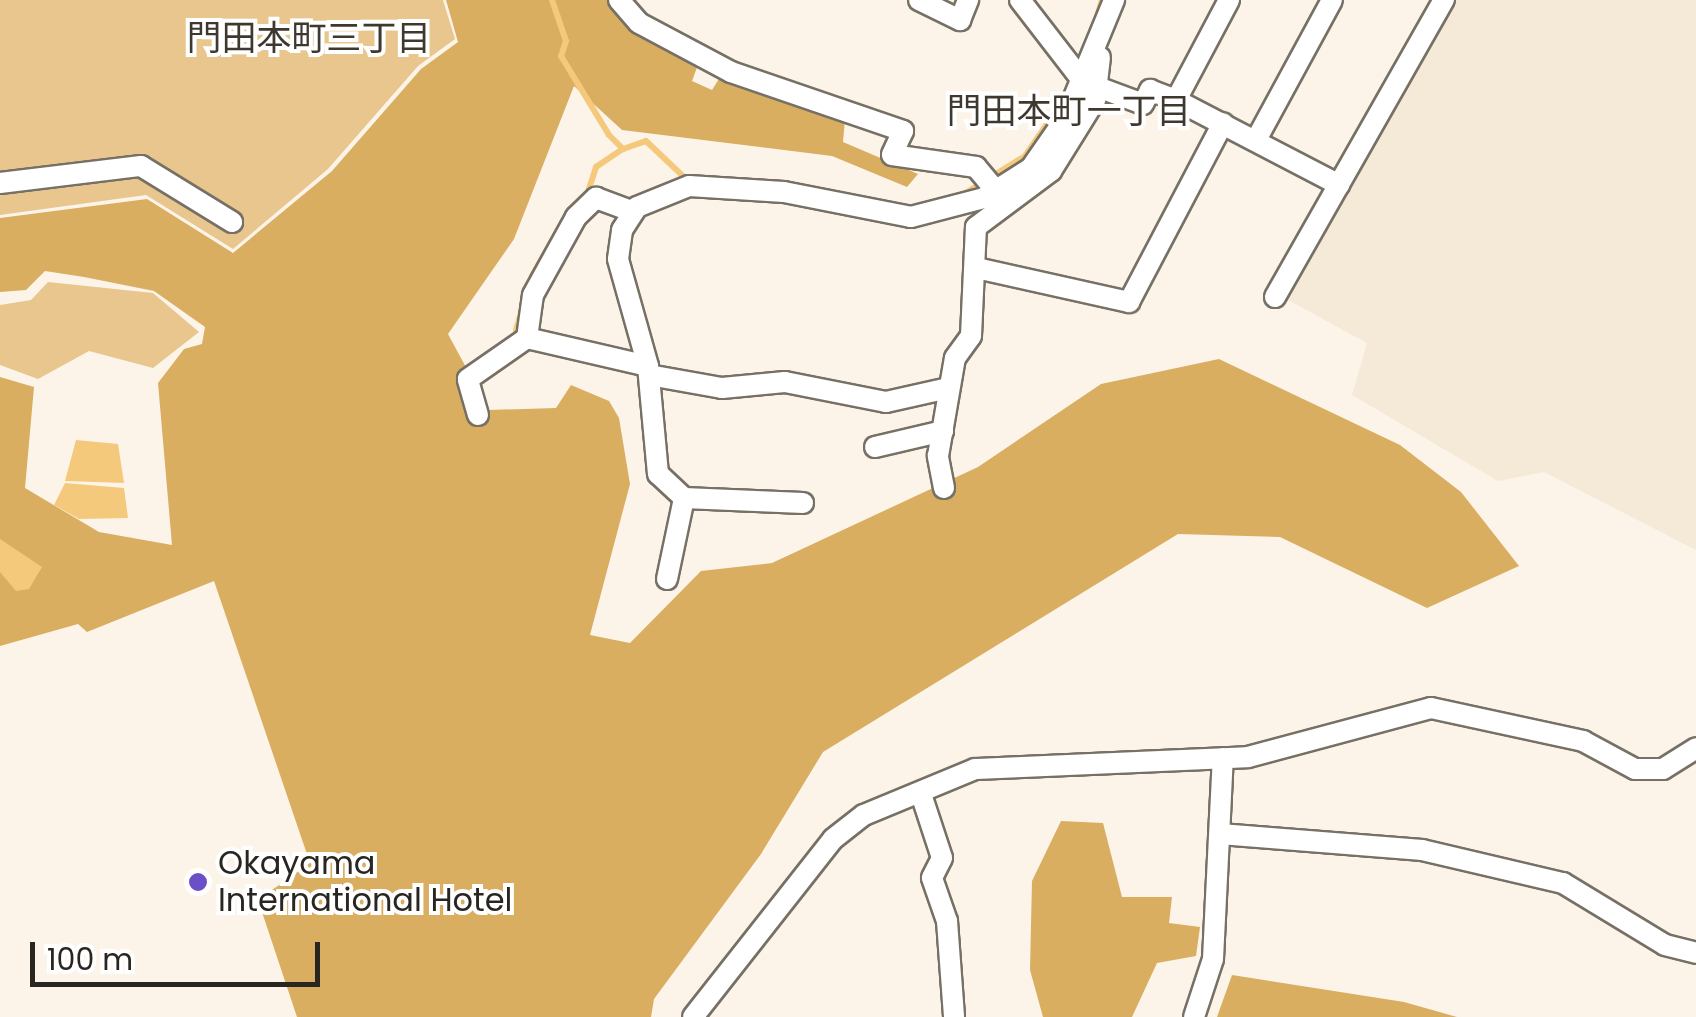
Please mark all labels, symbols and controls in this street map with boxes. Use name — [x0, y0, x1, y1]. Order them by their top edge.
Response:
district label: 門田本町三丁目 — [187, 17, 431, 59]
district label: 門田本町一丁目 — [947, 90, 1191, 132]
place label: Okayama International Hotel — [218, 845, 512, 920]
marker: Okayama International Hotel — [187, 871, 209, 893]
scale bar — [35, 922, 325, 984]
text: 100 m — [47, 938, 133, 981]

